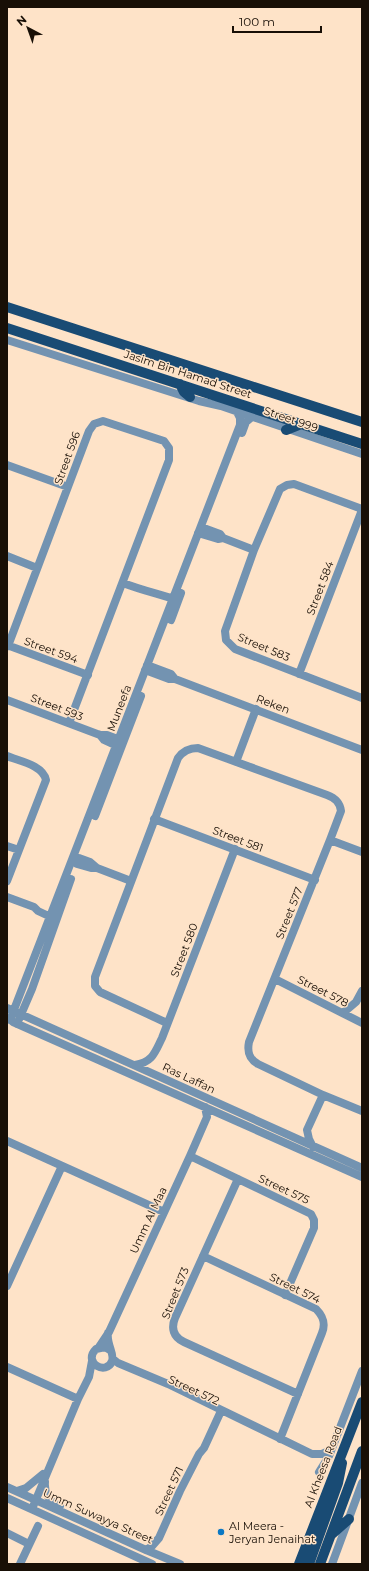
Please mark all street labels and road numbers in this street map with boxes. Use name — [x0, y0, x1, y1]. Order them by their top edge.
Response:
street label: Jasim Bin Hamad Street — [121, 346, 254, 401]
street label: Street 999 — [262, 403, 320, 435]
street label: Street 596 — [51, 429, 83, 487]
street label: Street 584 — [303, 558, 337, 617]
street label: Street 583 — [236, 630, 292, 664]
street label: Street 594 — [22, 634, 81, 666]
street label: Muneefa — [104, 683, 134, 733]
street label: Street 593 — [29, 691, 85, 723]
street label: Reken — [254, 691, 292, 717]
street label: Street 581 — [211, 823, 265, 855]
street label: Street 577 — [272, 885, 306, 941]
street label: Street 580 — [167, 921, 201, 979]
street label: Street 578 — [295, 972, 351, 1010]
street label: Ras Laffan — [160, 1060, 218, 1096]
street label: Street 575 — [256, 1171, 312, 1207]
street label: Umm Al Maa — [126, 1184, 170, 1256]
street label: Street 573 — [158, 1265, 192, 1321]
street label: Street 574 — [267, 1270, 324, 1307]
street label: Street 572 — [166, 1372, 222, 1408]
street label: Al Kheesa Road — [301, 1424, 345, 1510]
street label: Street 571 — [152, 1464, 186, 1518]
street label: Umm Suwayya Street — [41, 1485, 156, 1547]

